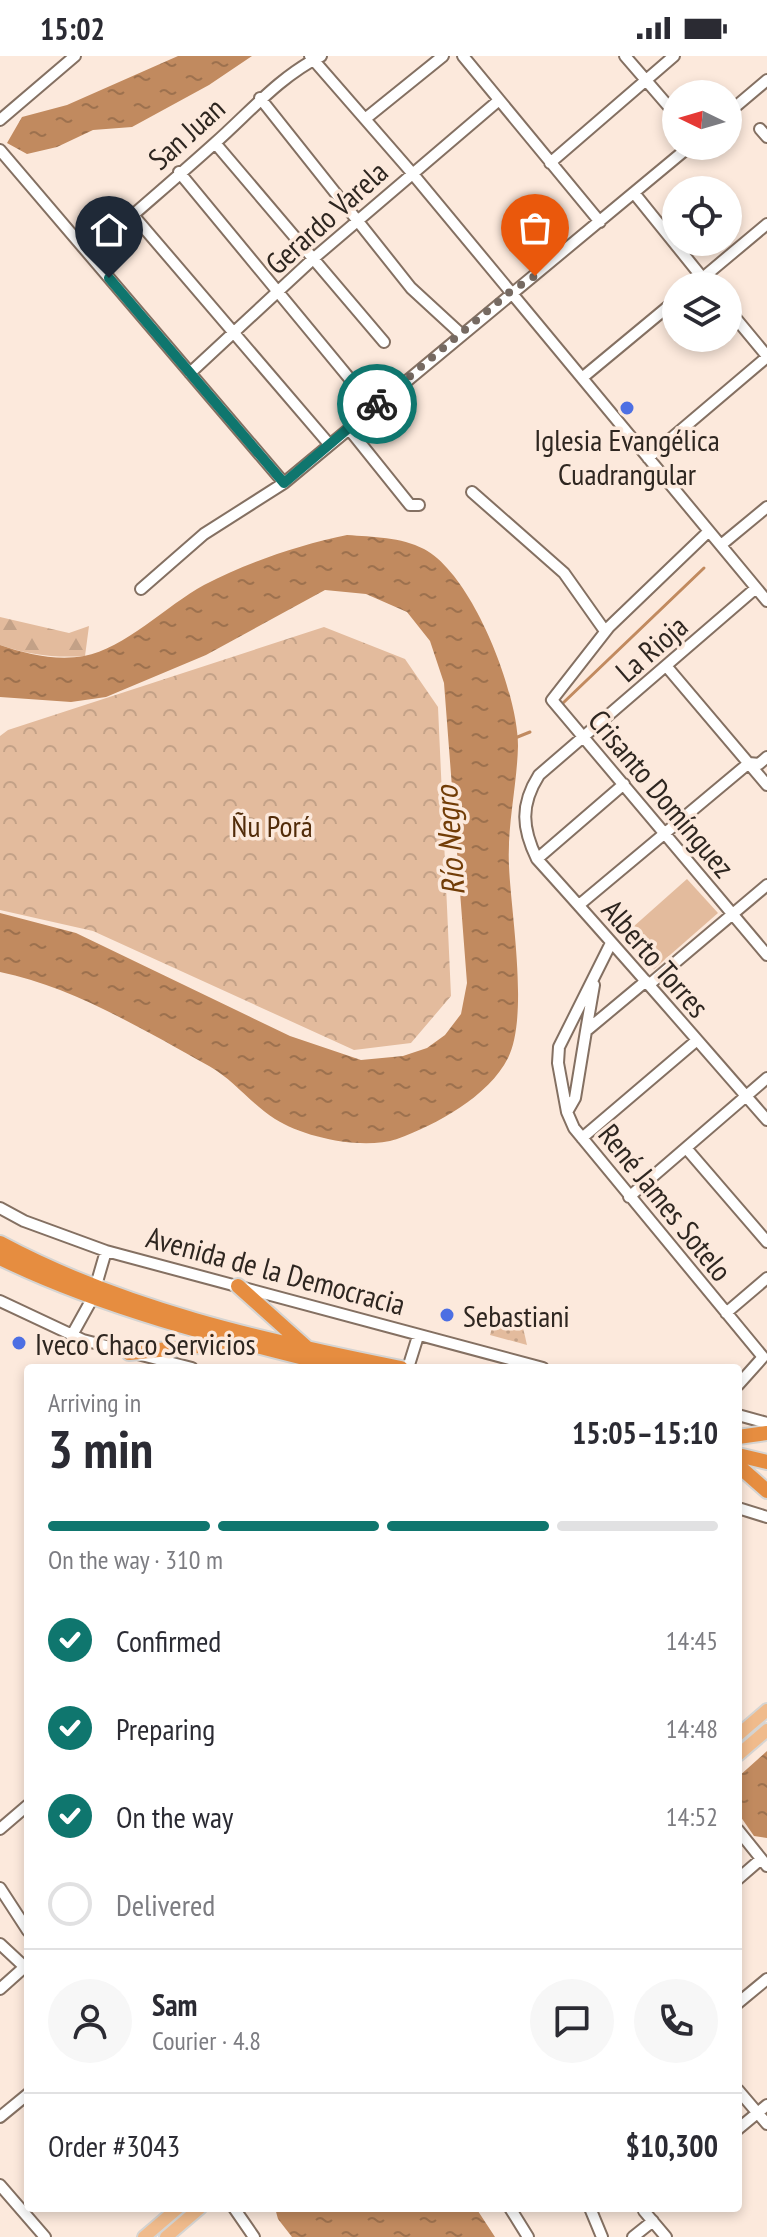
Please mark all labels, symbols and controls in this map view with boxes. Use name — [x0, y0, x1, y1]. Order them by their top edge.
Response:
text: 15:02 — [40, 9, 105, 48]
north arrow — [662, 80, 742, 160]
map controls — [662, 80, 742, 352]
street label: San Juan — [140, 88, 232, 178]
street label: Gerardo Varela — [257, 152, 395, 282]
button: locate — [662, 176, 742, 256]
pin — [501, 194, 569, 276]
pin — [75, 196, 143, 278]
icon: bag — [513, 206, 557, 250]
icon: home — [87, 208, 131, 252]
button: layers — [662, 272, 742, 352]
courier — [337, 364, 417, 444]
icon: bike — [355, 382, 399, 426]
marker: Iglesia Evangélica Cuadrangular — [618, 399, 636, 417]
place label: Iglesia Evangélica Cuadrangular — [534, 420, 720, 493]
street label: La Rioja — [607, 606, 695, 690]
street label: Crisanto Domínguez — [580, 701, 744, 885]
water label: Río Negro — [424, 783, 474, 897]
park label: Ñu Porá — [231, 806, 313, 845]
street label: Alberto Torres — [594, 891, 718, 1025]
street label: René James Sotelo — [591, 1115, 741, 1289]
street label: Avenida de la Democracia — [142, 1217, 410, 1323]
place label: Sebastiani — [463, 1296, 570, 1335]
marker: Sebastiani — [438, 1306, 456, 1324]
place label: Iveco Chaco Servicios — [35, 1324, 256, 1363]
marker: Iveco Chaco Servicios — [10, 1334, 28, 1352]
text: Arriving in — [48, 1386, 141, 1419]
text: 15:05–15:10 — [572, 1413, 718, 1452]
text: 3 min — [48, 1415, 153, 1482]
text: On the way · 310 m — [48, 1543, 223, 1576]
icon: check — [48, 1618, 92, 1662]
text: Confirmed — [116, 1621, 221, 1660]
text: 14:45 — [666, 1624, 718, 1657]
icon: check — [48, 1706, 92, 1750]
text: Preparing — [116, 1709, 215, 1748]
text: 14:48 — [666, 1712, 718, 1745]
icon: check — [48, 1794, 92, 1838]
text: On the way — [116, 1797, 233, 1836]
text: 14:52 — [666, 1800, 718, 1833]
text: Delivered — [116, 1885, 215, 1924]
button: person — [48, 1979, 132, 2063]
button: chat — [530, 1979, 614, 2063]
button: phone — [634, 1979, 718, 2063]
text: Sam — [152, 1985, 197, 2024]
text: Courier · 4.8 — [152, 2024, 261, 2057]
text: Order #3043 — [48, 2126, 180, 2165]
text: $10,300 — [625, 2126, 718, 2165]

